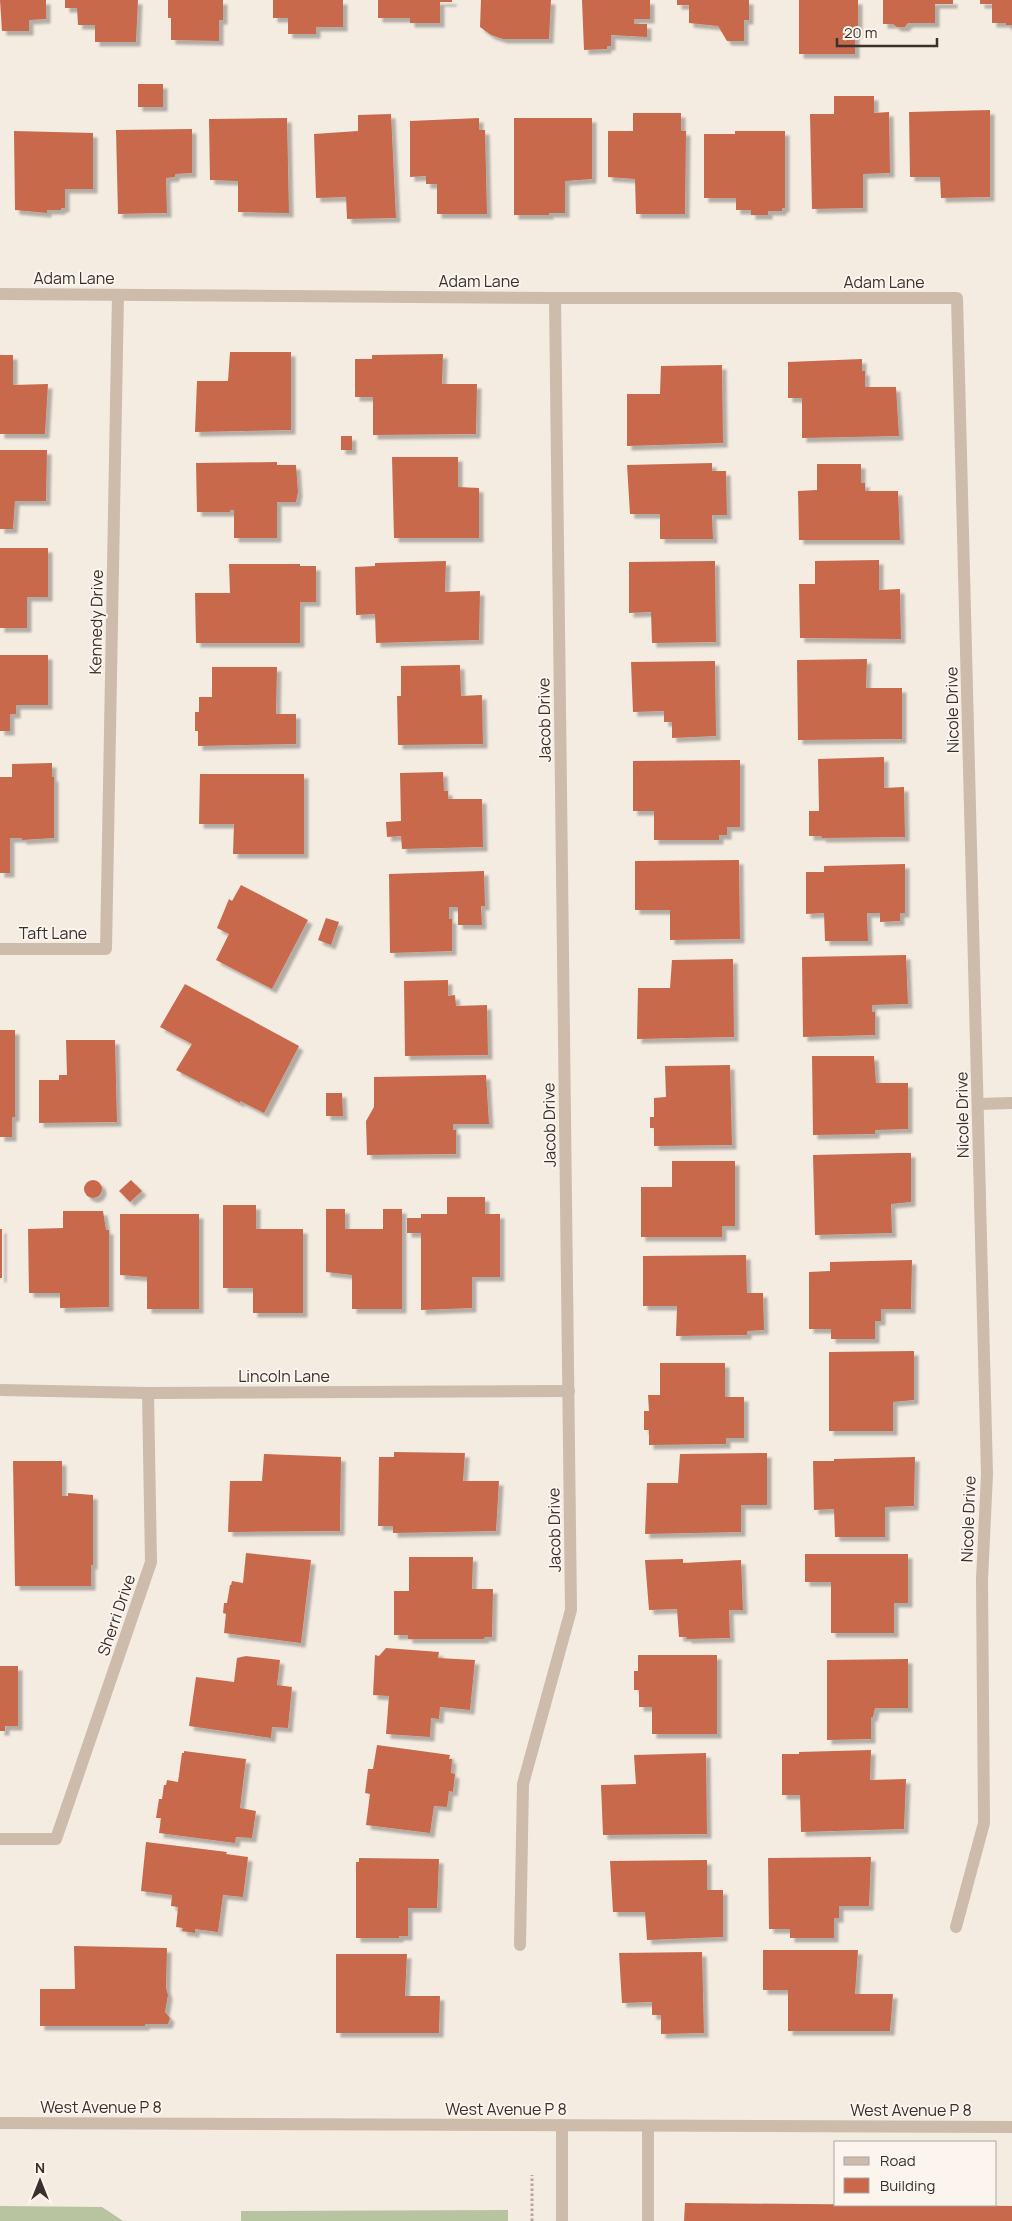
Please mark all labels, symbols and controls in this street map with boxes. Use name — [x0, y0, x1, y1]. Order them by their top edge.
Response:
scale bar — [837, 15, 937, 47]
text: 20 m — [844, 22, 877, 43]
street label: Adam Lane — [33, 267, 115, 289]
street label: Adam Lane — [438, 270, 520, 292]
street label: Adam Lane — [843, 271, 925, 293]
street label: Kennedy Drive — [84, 569, 108, 675]
street label: Nicole Drive — [940, 667, 964, 753]
street label: Jacob Drive — [532, 678, 556, 762]
street label: Taft Lane — [19, 922, 87, 944]
street label: Nicole Drive — [950, 1072, 974, 1158]
street label: Jacob Drive — [537, 1083, 561, 1167]
street label: Lincoln Lane — [238, 1365, 330, 1387]
street label: Nicole Drive — [955, 1475, 981, 1563]
street label: Jacob Drive — [542, 1488, 566, 1572]
street label: Sherri Drive — [92, 1571, 140, 1659]
street label: West Avenue P 8 — [40, 2096, 162, 2118]
street label: West Avenue P 8 — [445, 2098, 567, 2120]
street label: West Avenue P 8 — [850, 2099, 972, 2121]
legend — [834, 2141, 997, 2206]
text: Road — [880, 2150, 916, 2171]
north arrow — [15, 2156, 65, 2206]
text: N — [35, 2158, 45, 2177]
text: Building — [880, 2175, 935, 2196]

